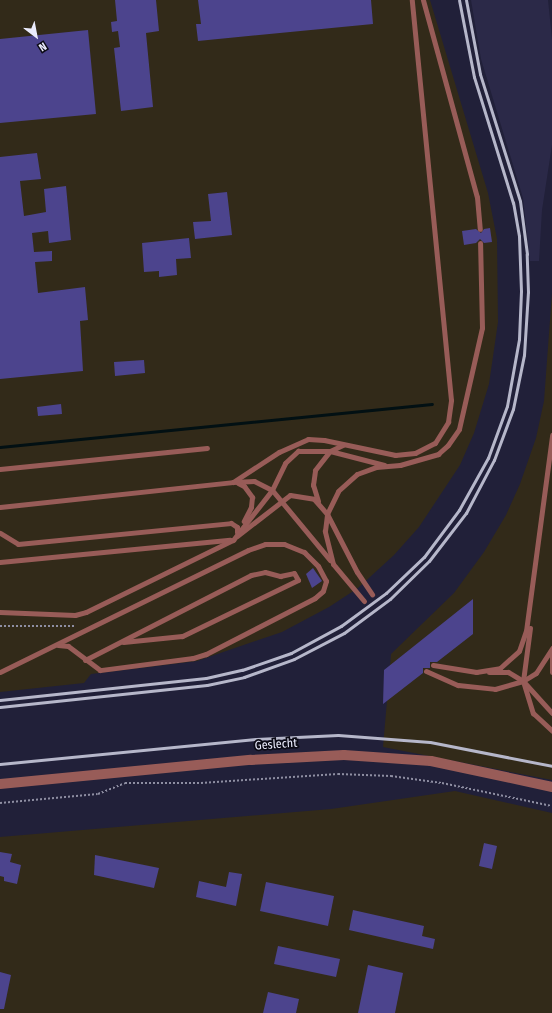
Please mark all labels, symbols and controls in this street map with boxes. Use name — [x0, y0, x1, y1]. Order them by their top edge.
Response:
north arrow — [16, 16, 56, 56]
text: N — [36, 39, 49, 54]
street label: Geslecht — [254, 736, 298, 754]

